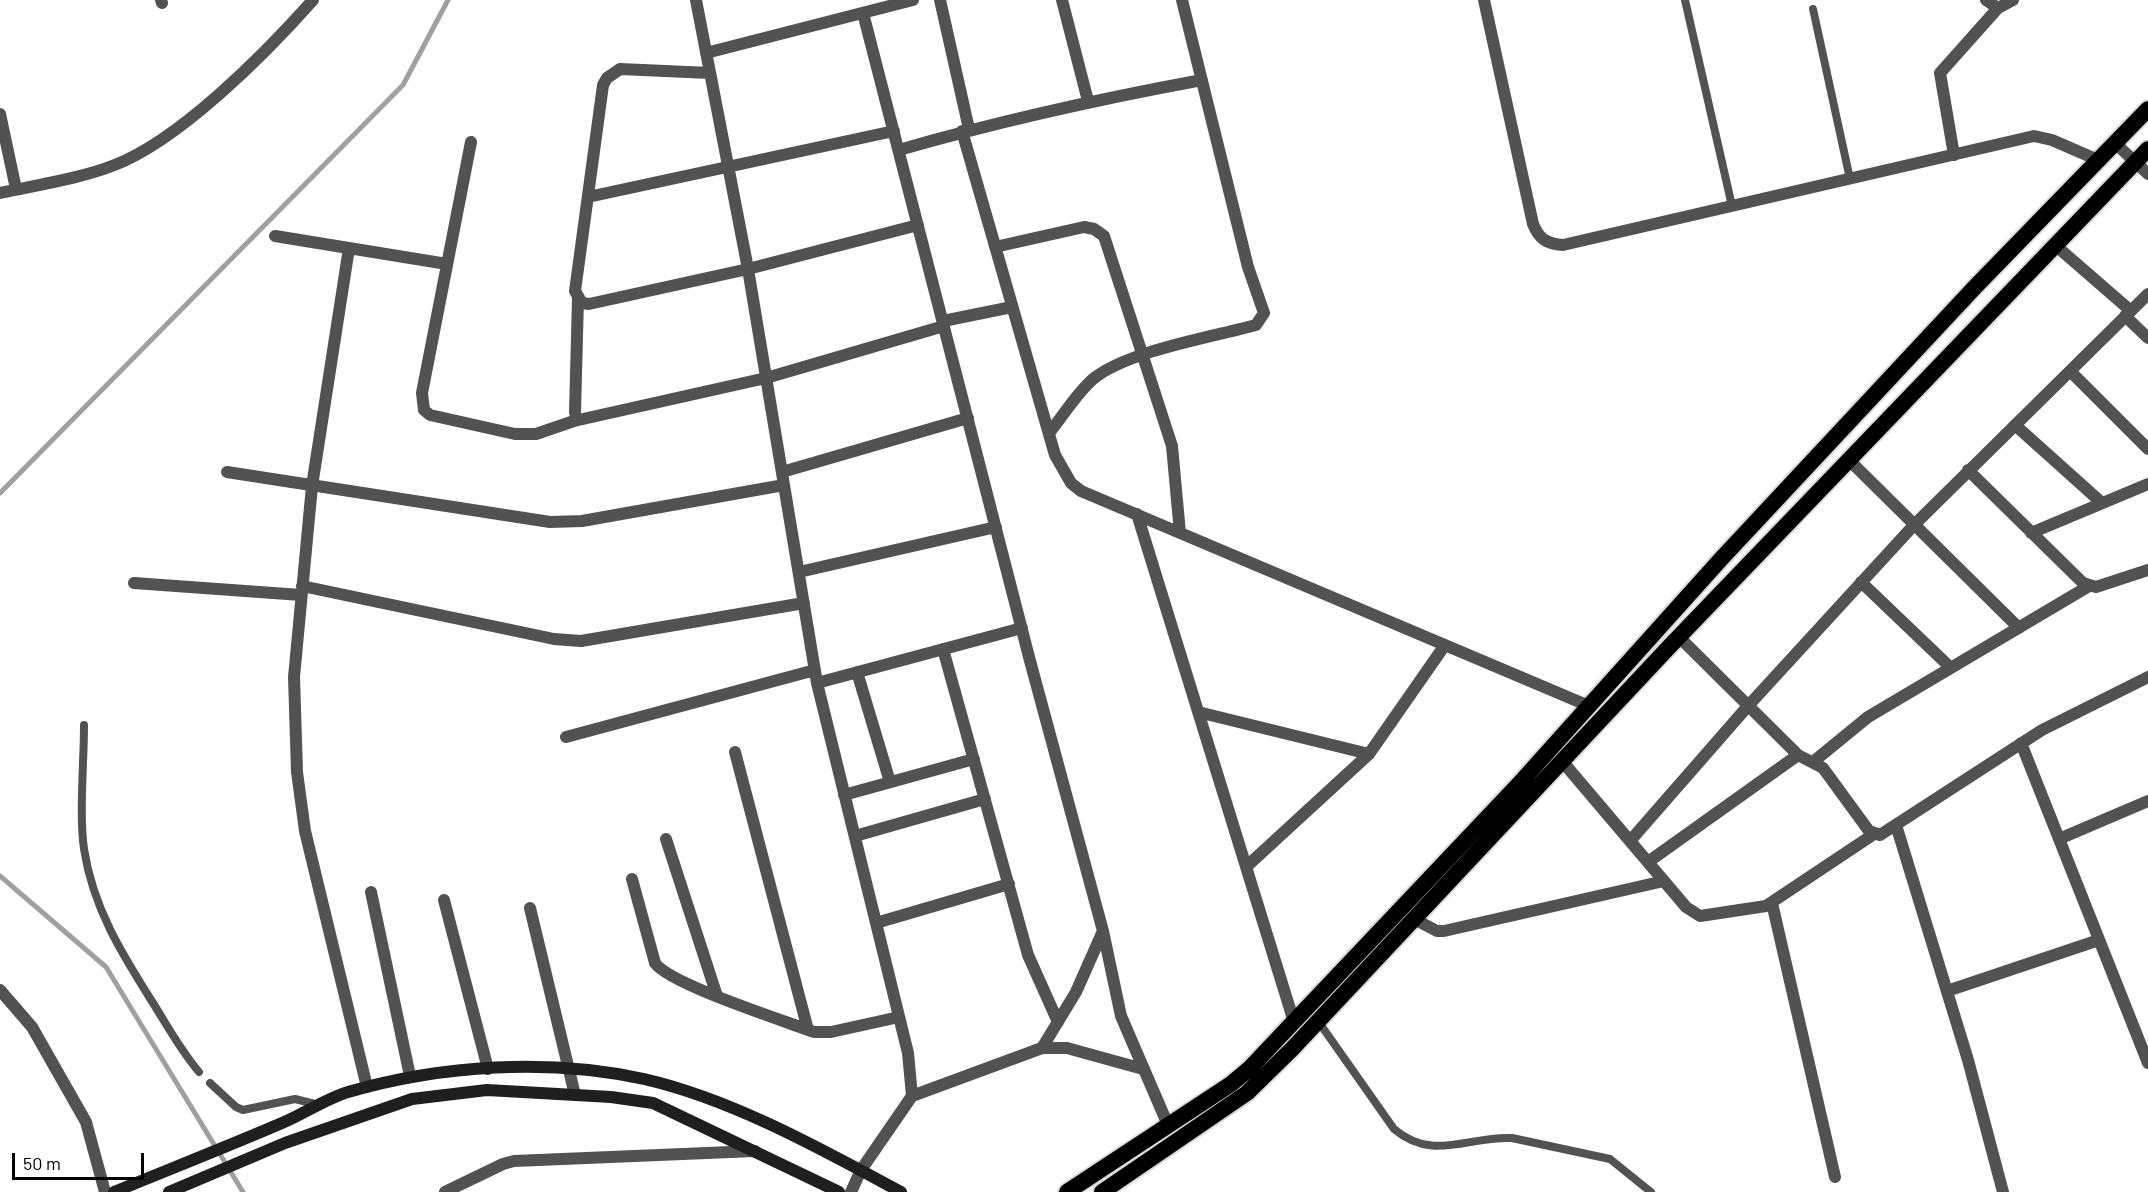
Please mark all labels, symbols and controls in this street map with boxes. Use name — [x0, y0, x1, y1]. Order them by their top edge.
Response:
scale bar — [15, 1141, 147, 1179]
text: 50 m — [23, 1152, 61, 1174]

